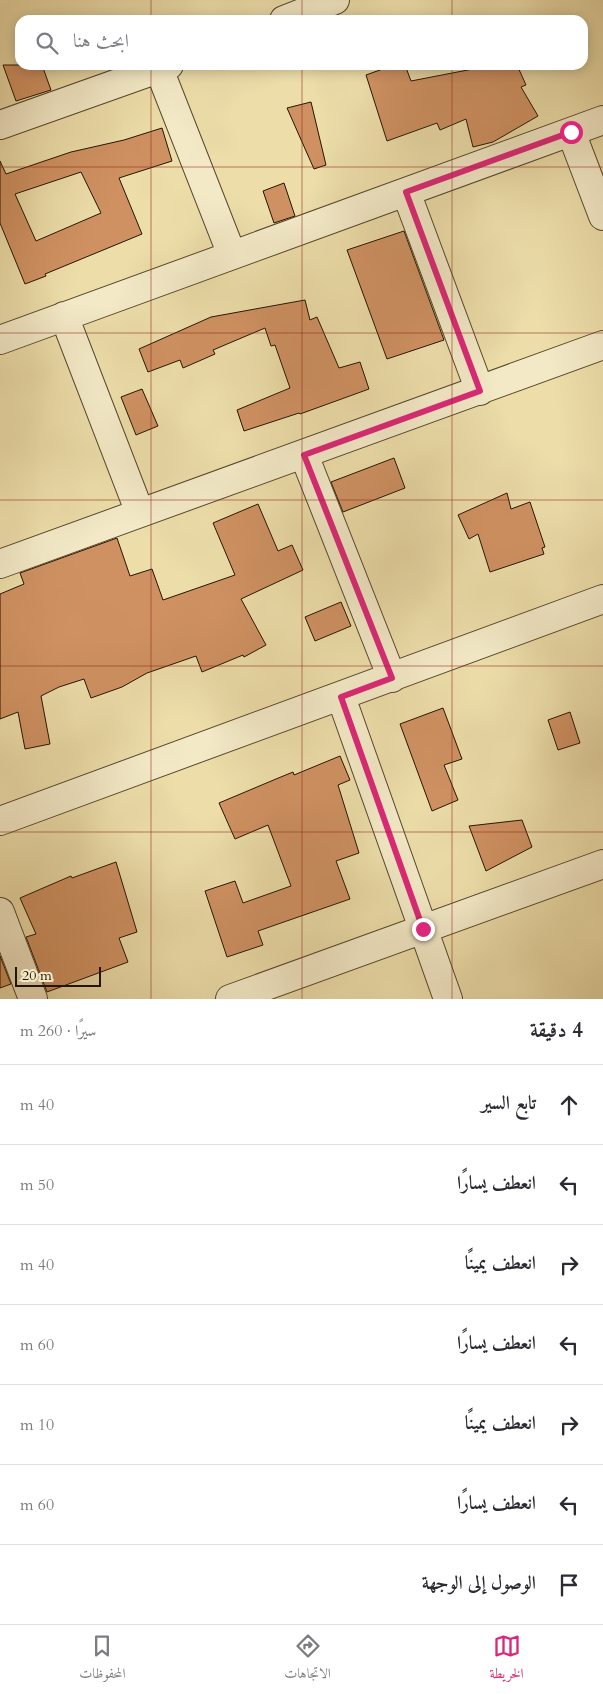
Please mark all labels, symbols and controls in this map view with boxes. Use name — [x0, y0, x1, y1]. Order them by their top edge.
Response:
search box — [15, 15, 588, 70]
text: ابحث هنا — [73, 28, 129, 54]
icon: search — [33, 29, 61, 57]
route start — [560, 121, 583, 144]
route end — [412, 918, 435, 941]
scale bar — [15, 964, 101, 987]
text: 20 m — [22, 966, 52, 985]
text: 4 دقيقة — [530, 1016, 583, 1045]
text: سيرًا · 260 m — [20, 1020, 96, 1042]
text: تابع السير — [481, 1090, 536, 1116]
icon: ahead — [555, 1091, 583, 1119]
text: 40 m — [20, 1094, 54, 1116]
text: انعطف يسارًا — [457, 1170, 536, 1196]
icon: left — [555, 1171, 583, 1199]
text: 50 m — [20, 1174, 54, 1196]
text: انعطف يمينًا — [465, 1250, 536, 1276]
icon: right — [555, 1251, 583, 1279]
text: 40 m — [20, 1254, 54, 1276]
text: انعطف يسارًا — [457, 1330, 536, 1356]
icon: left — [555, 1331, 583, 1359]
text: 60 m — [20, 1334, 54, 1356]
text: انعطف يمينًا — [465, 1410, 536, 1436]
icon: right — [555, 1411, 583, 1439]
text: 10 m — [20, 1414, 54, 1436]
text: انعطف يسارًا — [457, 1490, 536, 1516]
icon: left — [555, 1491, 583, 1519]
text: 60 m — [20, 1494, 54, 1516]
text: الوصول إلى الوجهة — [422, 1570, 536, 1596]
icon: arrive — [555, 1571, 583, 1599]
tab: المحفوظات — [79, 1632, 126, 1687]
tab: الاتجاهات — [284, 1632, 331, 1687]
tab: الخريطة — [490, 1632, 524, 1687]

